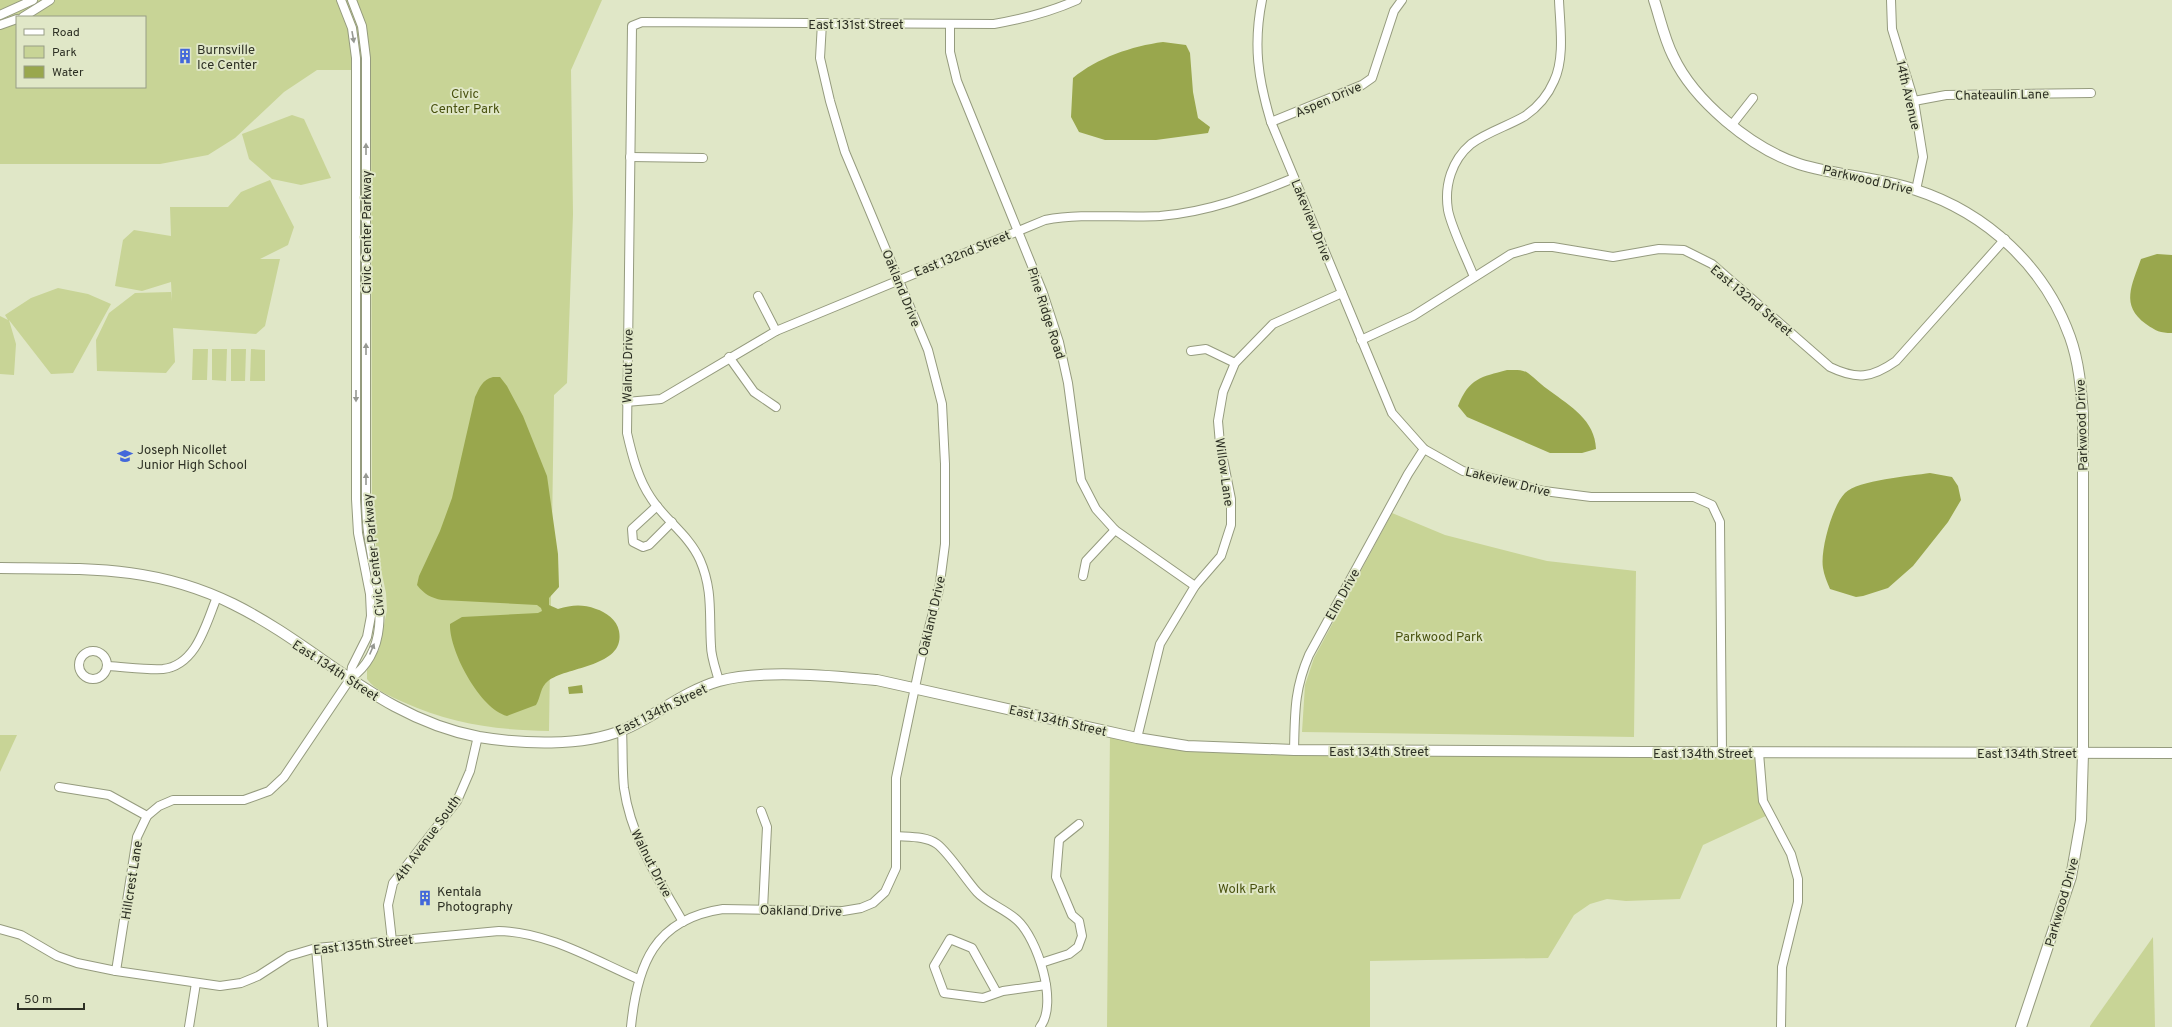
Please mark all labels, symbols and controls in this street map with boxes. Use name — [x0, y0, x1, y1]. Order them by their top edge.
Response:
legend — [16, 16, 146, 88]
street label: East 131st Street — [808, 18, 904, 34]
text: Road — [52, 25, 80, 41]
one-way arrow — [350, 31, 356, 43]
place label: Burnsville Ice Center — [197, 43, 257, 74]
text: Park — [52, 45, 77, 61]
building icon: Burnsville Ice Center — [176, 47, 194, 65]
street label: 14th Avenue — [1891, 59, 1923, 132]
text: Water — [52, 65, 84, 81]
street label: Aspen Drive — [1293, 80, 1364, 122]
park label: Civic Center Park — [430, 87, 500, 118]
street label: Chateaulin Lane — [1955, 87, 2049, 105]
one-way arrow — [363, 142, 369, 155]
street label: Parkwood Drive — [1821, 163, 1914, 199]
street label: Civic Center Parkway — [360, 170, 376, 294]
street label: Lakeview Drive — [1286, 177, 1334, 264]
street label: East 132nd Street — [912, 228, 1013, 281]
street label: Oakland Drive — [877, 248, 923, 330]
street label: East 132nd Street — [1706, 262, 1795, 341]
street label: Pine Ridge Road — [1023, 266, 1067, 362]
street label: Walnut Drive — [620, 329, 638, 403]
one-way arrow — [363, 342, 369, 355]
street label: Parkwood Drive — [2073, 379, 2093, 471]
one-way arrow — [353, 390, 359, 403]
street label: Willow Lane — [1210, 437, 1236, 508]
place label: Joseph Nicollet Junior High School — [137, 443, 247, 474]
school or university icon: Joseph Nicollet Junior High School — [116, 447, 134, 465]
street label: Lakeview Drive — [1463, 465, 1552, 501]
one-way arrow — [363, 472, 369, 485]
street label: Civic Center Parkway — [361, 492, 389, 617]
street label: Elm Drive — [1323, 567, 1364, 623]
street label: Oakland Drive — [916, 575, 950, 658]
park label: Parkwood Park — [1395, 630, 1483, 646]
street label: East 134th Street — [289, 638, 381, 706]
one-way arrow — [370, 642, 376, 654]
street label: East 134th Street — [613, 682, 710, 740]
street label: East 134th Street — [1007, 703, 1108, 741]
street label: East 134th Street — [1329, 745, 1429, 761]
street label: East 134th Street — [1653, 747, 1753, 763]
street label: East 134th Street — [1977, 747, 2077, 763]
street label: 4th Avenue South — [392, 793, 465, 886]
street label: Walnut Drive — [626, 827, 674, 901]
street label: Hillcrest Lane — [119, 840, 147, 921]
street label: Parkwood Drive — [2043, 856, 2083, 949]
park label: Wolk Park — [1218, 882, 1276, 898]
place label: Kentala Photography — [437, 885, 513, 916]
building icon: Kentala Photography — [416, 889, 434, 907]
street label: Oakland Drive — [760, 903, 842, 921]
street label: East 135th Street — [313, 933, 414, 959]
scale bar — [18, 985, 84, 1011]
text: 50 m — [24, 992, 52, 1008]

